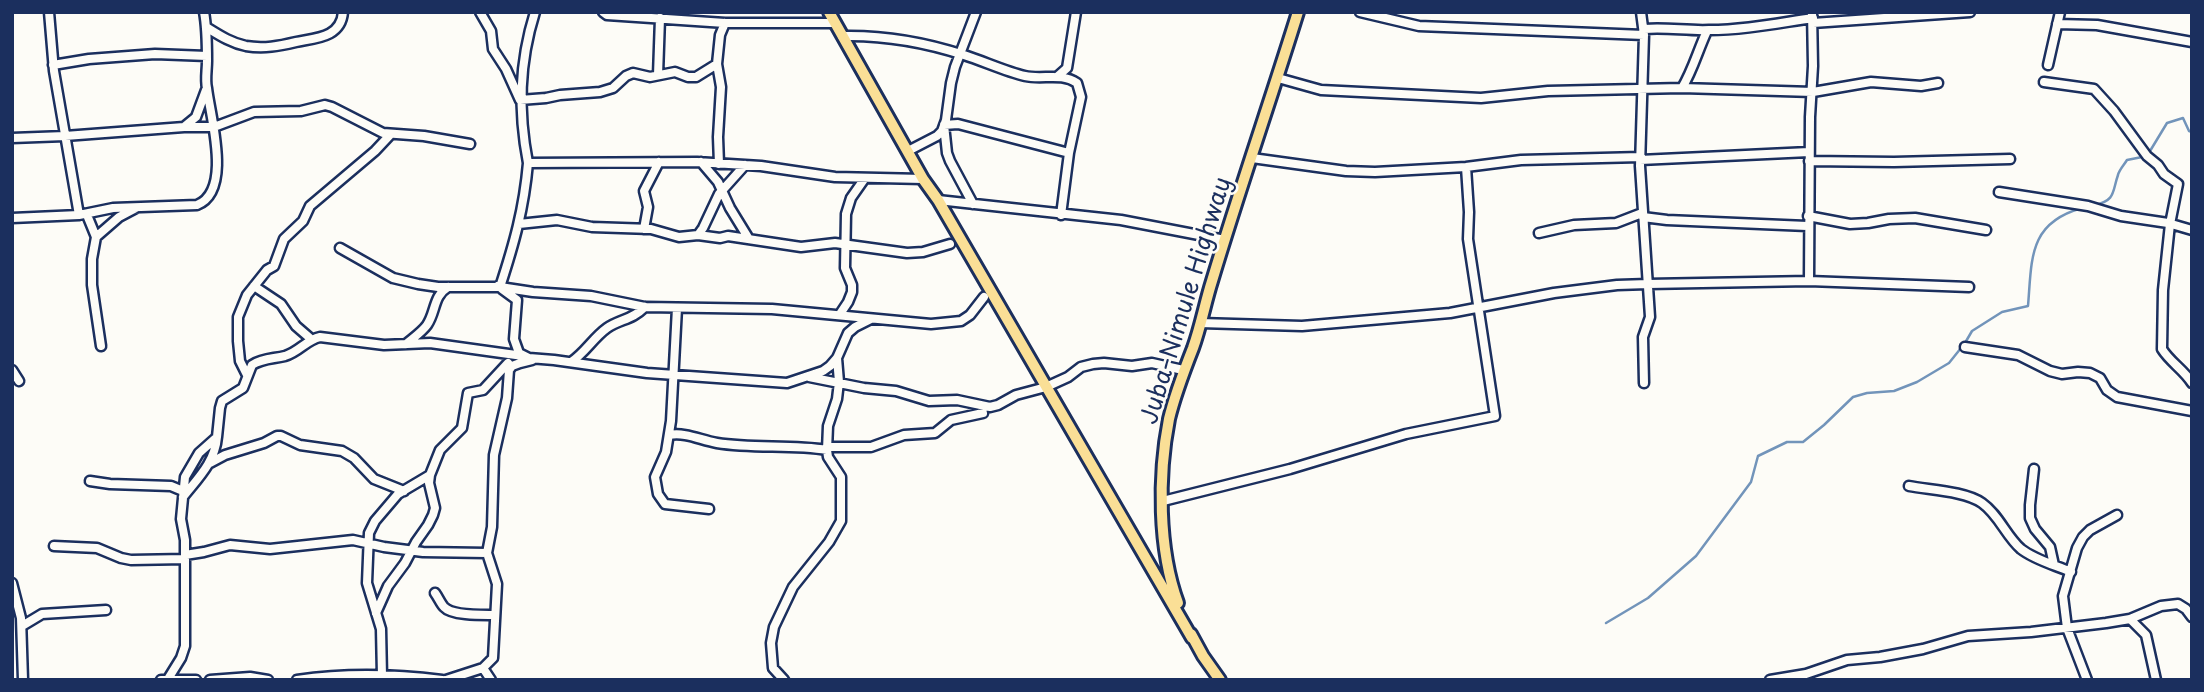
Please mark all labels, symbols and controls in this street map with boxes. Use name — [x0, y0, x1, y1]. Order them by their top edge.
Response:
street label: Juba–Nimule Highway — [1136, 174, 1238, 428]

